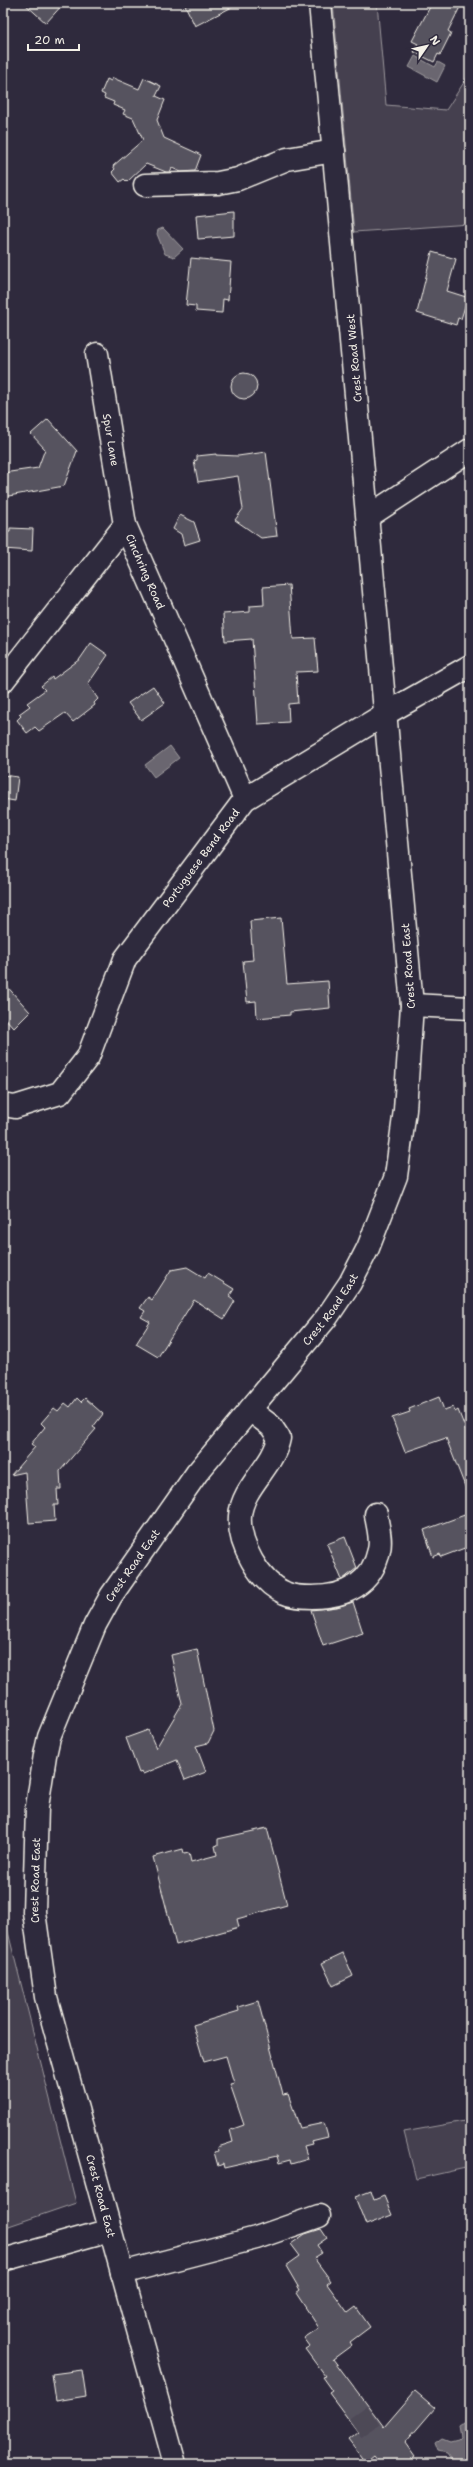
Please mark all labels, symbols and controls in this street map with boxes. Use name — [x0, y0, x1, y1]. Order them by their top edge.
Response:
scale bar — [28, 26, 79, 52]
north arrow — [407, 26, 447, 66]
text: 20 m — [34, 32, 65, 48]
text: N — [426, 33, 444, 49]
street label: Crest Road West — [343, 313, 366, 403]
street label: Spur Lane — [99, 413, 122, 467]
street label: Cinchring Road — [122, 532, 168, 612]
street label: Portuguese Bend Road — [159, 806, 243, 911]
street label: Crest Road East — [398, 923, 419, 1009]
street label: Crest Road East — [299, 1271, 362, 1349]
street label: Crest Road East — [102, 1526, 164, 1605]
street label: Crest Road East — [27, 1837, 44, 1924]
street label: Crest Road East — [82, 2153, 119, 2240]

